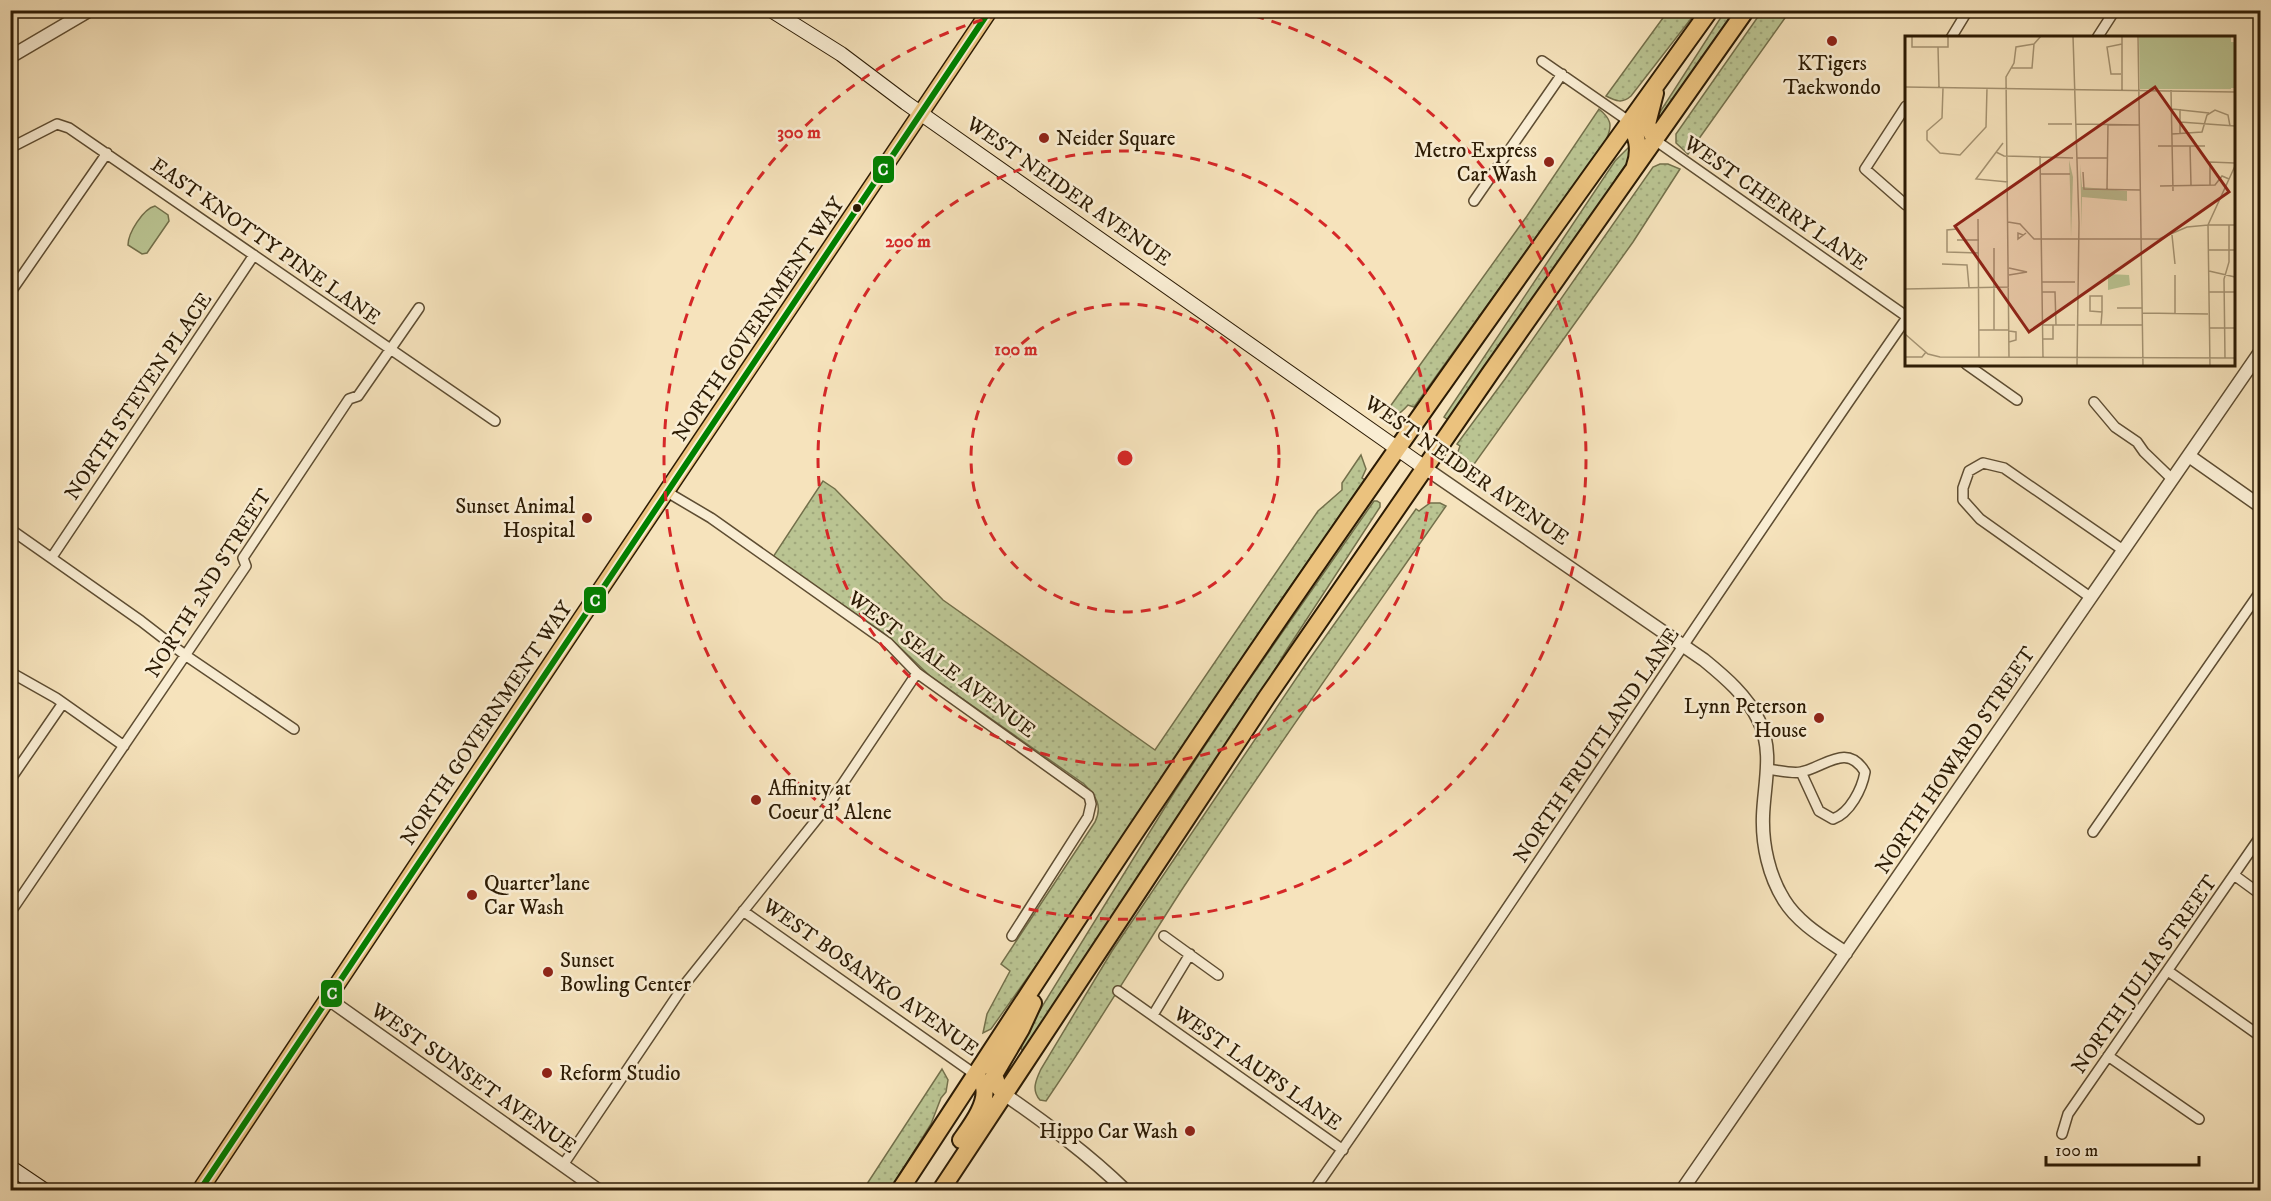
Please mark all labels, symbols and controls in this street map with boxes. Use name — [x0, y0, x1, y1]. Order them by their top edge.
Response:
marker: KTigers Taekwondo — [1825, 34, 1839, 48]
inset map — [1905, 36, 2235, 366]
place label: KTigers Taekwondo — [1783, 51, 1881, 101]
street label: WEST NEIDER AVENUE — [960, 111, 1176, 273]
text: 300 m — [777, 122, 821, 144]
place label: Neider Square — [1056, 126, 1176, 152]
street label: WEST CHERRY LANE — [1678, 130, 1872, 277]
marker: Neider Square — [1037, 131, 1051, 145]
place label: Metro Express Car Wash — [1414, 138, 1537, 188]
street label: EAST KNOTTY PINE LANE — [145, 152, 385, 331]
line badge: C — [872, 155, 895, 184]
marker: Metro Express Car Wash — [1542, 155, 1556, 169]
text: C — [878, 160, 888, 180]
street label: NORTH GOVERNMENT WAY — [667, 192, 851, 447]
unlabelled marker — [851, 202, 863, 214]
text: 200 m — [885, 231, 931, 253]
street label: NORTH STEVEN PLACE — [60, 288, 218, 505]
text: 100 m — [994, 339, 1038, 361]
street label: WEST NEIDER AVENUE — [1358, 390, 1574, 552]
centre of rings — [1115, 448, 1135, 468]
street label: NORTH 2ND STREET — [140, 484, 278, 683]
place label: Sunset Animal Hospital — [455, 494, 576, 544]
marker: Sunset Animal Hospital — [580, 511, 594, 525]
street label: WEST SEALE AVENUE — [842, 585, 1041, 744]
line badge: C — [583, 586, 607, 614]
text: C — [590, 591, 600, 611]
street label: NORTH GOVERNMENT WAY — [395, 596, 579, 851]
street label: NORTH FRUITLAND LANE — [1508, 623, 1685, 868]
street label: NORTH HOWARD STREET — [1870, 642, 2042, 879]
place label: Lynn Peterson House — [1684, 694, 1807, 744]
marker: Lynn Peterson House — [1812, 711, 1826, 725]
place label: Affinity at Coeur d' Alene — [768, 776, 892, 826]
marker: Affinity at Coeur d' Alene — [749, 793, 763, 807]
street label: NORTH JULIA STREET — [2066, 870, 2223, 1079]
place label: Quarter'lane Car Wash — [484, 871, 590, 921]
marker: Quarter'lane Car Wash — [465, 888, 479, 902]
street label: WEST BOSANKO AVENUE — [756, 893, 984, 1063]
place label: Sunset Bowling Center — [560, 948, 691, 998]
marker: Sunset Bowling Center — [541, 965, 555, 979]
line badge: C — [320, 979, 343, 1008]
text: C — [327, 984, 337, 1004]
street label: WEST SUNSET AVENUE — [365, 997, 582, 1160]
street label: WEST LAUFS LANE — [1167, 1000, 1347, 1137]
place label: Reform Studio — [559, 1061, 680, 1087]
marker: Reform Studio — [540, 1066, 554, 1080]
place label: Hippo Car Wash — [1039, 1119, 1178, 1145]
marker: Hippo Car Wash — [1183, 1124, 1197, 1138]
scale bar — [2046, 1129, 2199, 1167]
text: 100 m — [2055, 1140, 2098, 1162]

